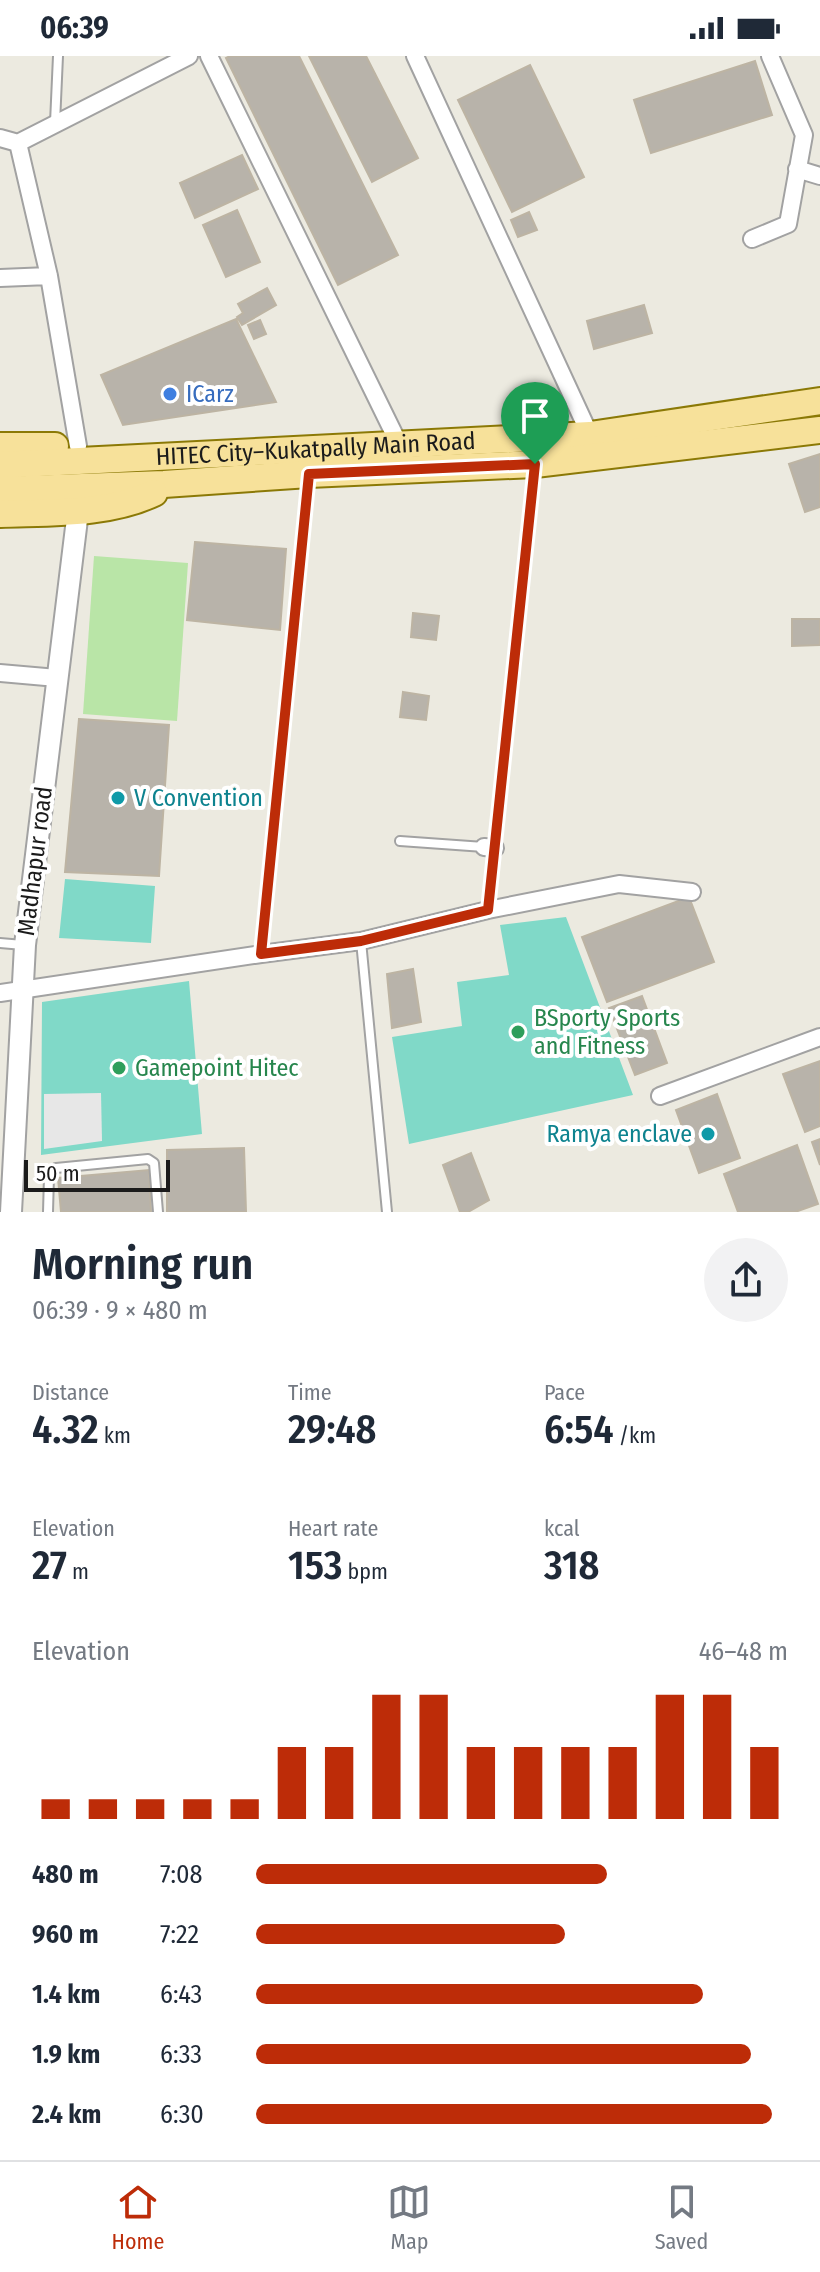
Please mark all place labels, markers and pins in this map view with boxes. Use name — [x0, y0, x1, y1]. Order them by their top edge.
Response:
place label: ICarz — [186, 380, 234, 408]
pin — [501, 382, 569, 464]
marker: ICarz — [161, 385, 179, 403]
place label: V Convention — [134, 784, 263, 812]
marker: V Convention — [109, 789, 127, 807]
place label: BSporty Sports and Fitness — [534, 1004, 680, 1060]
marker: BSporty Sports and Fitness — [509, 1023, 527, 1041]
place label: Gamepoint Hitec — [135, 1054, 299, 1082]
marker: Gamepoint Hitec — [110, 1059, 128, 1077]
place label: Ramya enclave — [547, 1120, 692, 1148]
marker: Ramya enclave — [699, 1125, 717, 1143]

